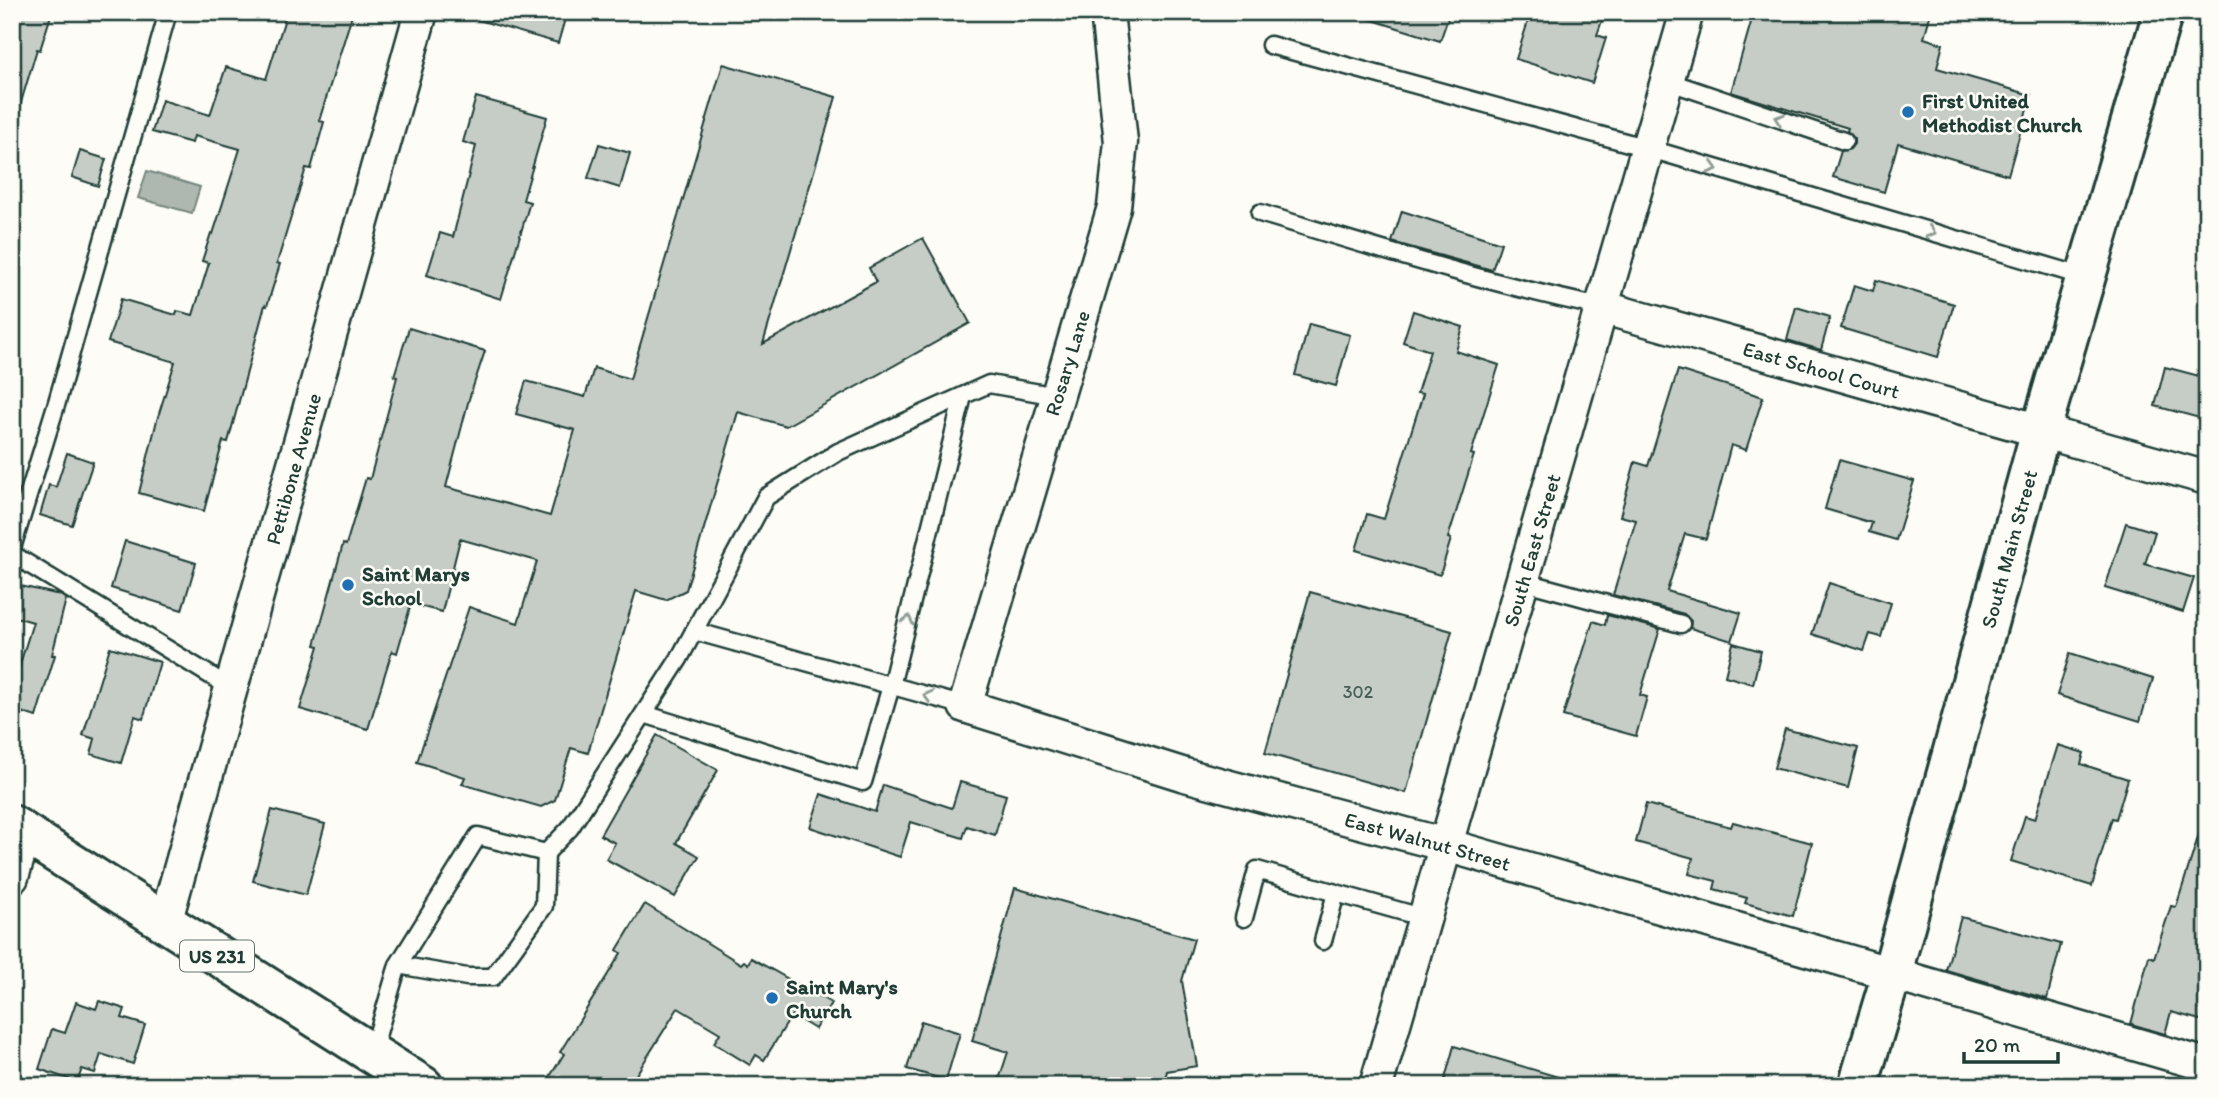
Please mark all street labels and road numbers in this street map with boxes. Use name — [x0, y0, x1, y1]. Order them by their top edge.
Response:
street label: Rosary Lane — [1039, 307, 1095, 419]
street label: East School Court — [1740, 335, 1903, 403]
street label: Pettibone Avenue — [260, 390, 326, 547]
street label: South Main Street — [1975, 467, 2042, 631]
street label: South East Street — [1497, 471, 1565, 629]
street label: East Walnut Street — [1342, 806, 1514, 876]
road number: US 231 — [180, 940, 254, 972]

